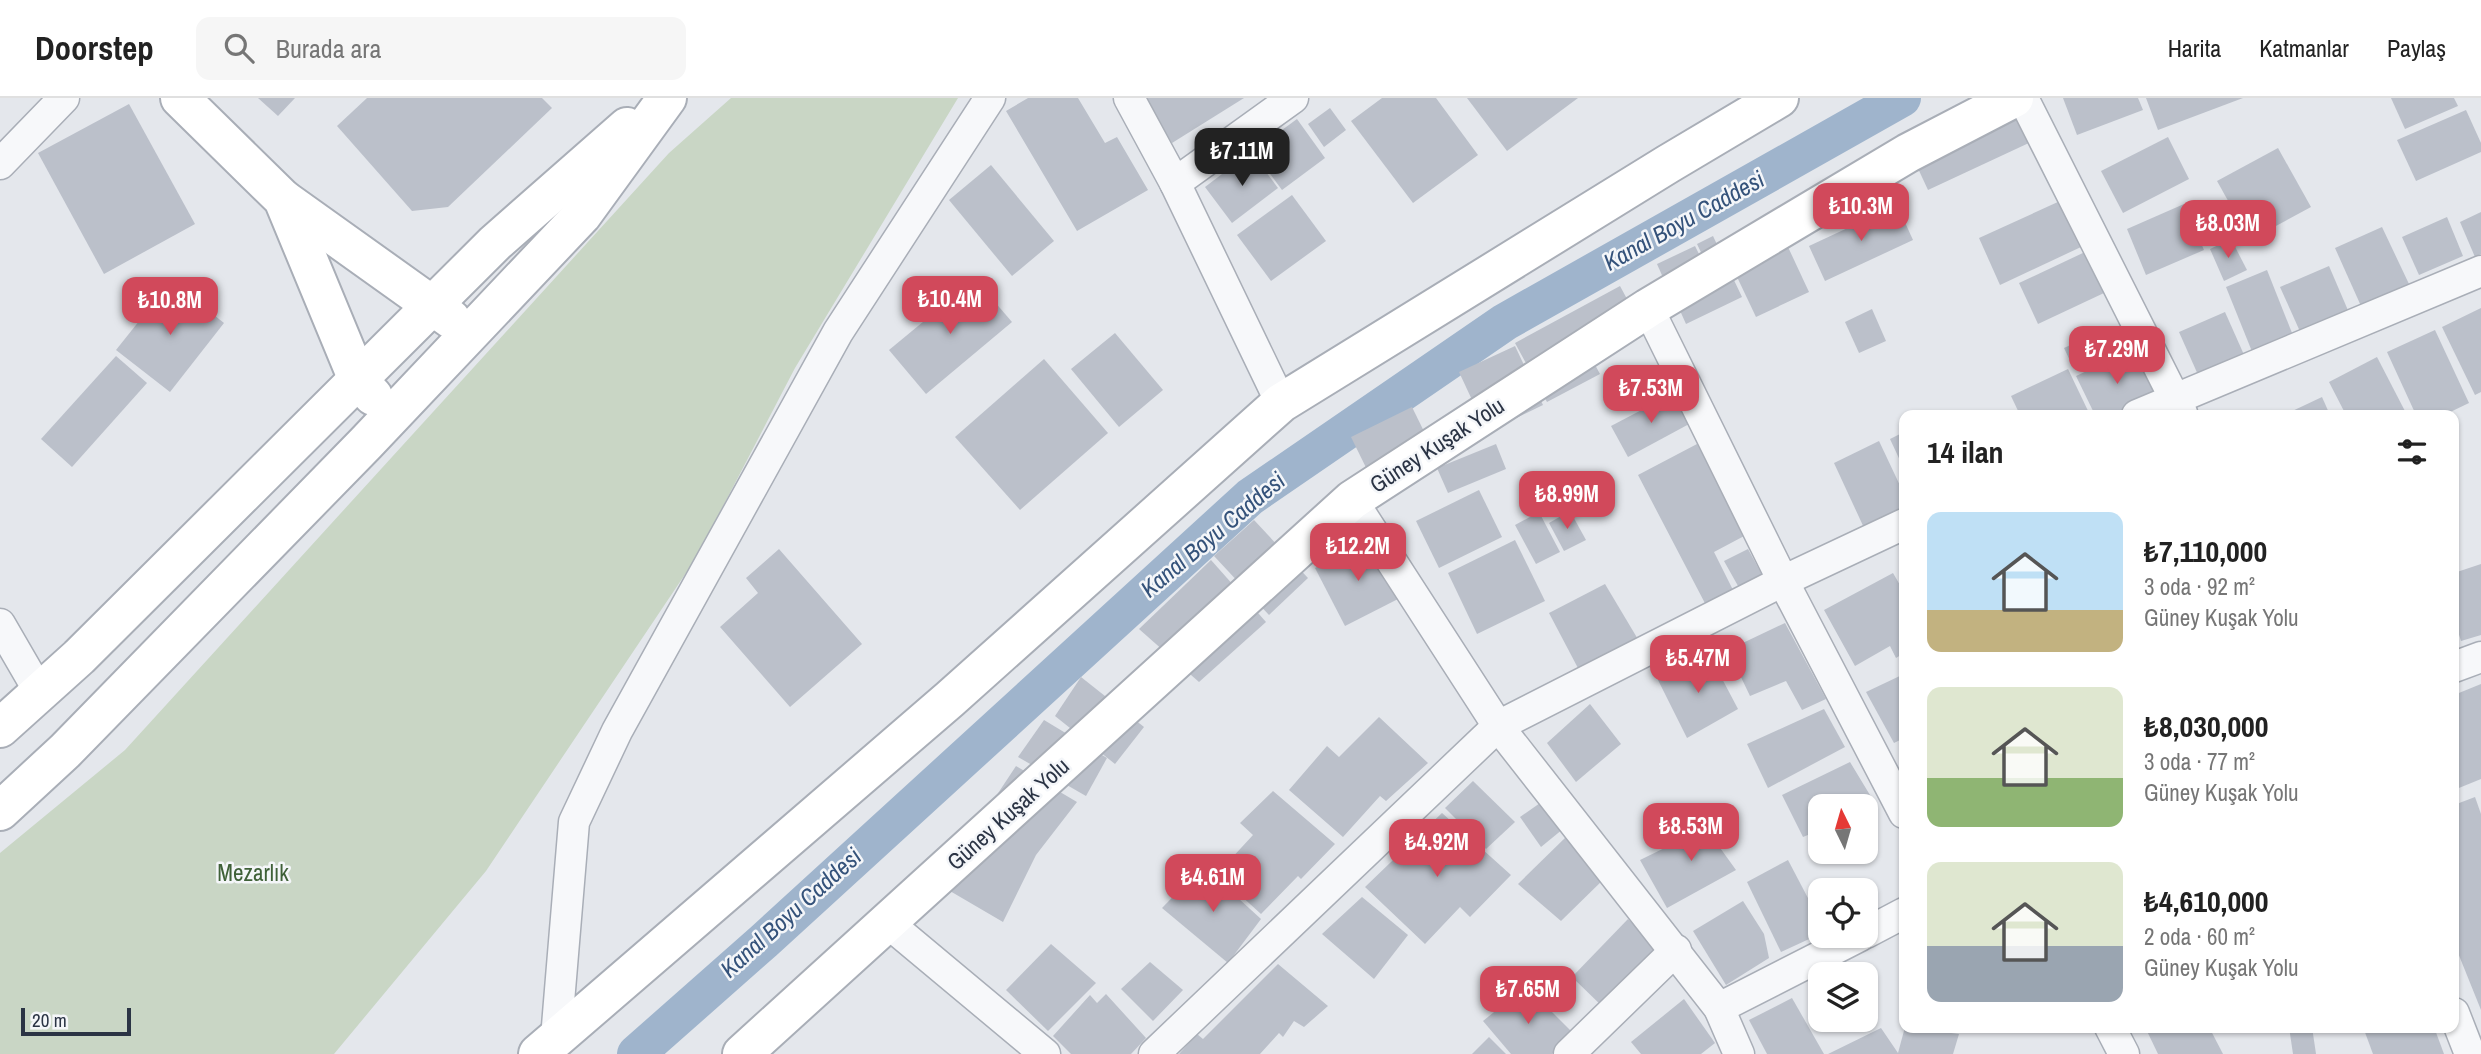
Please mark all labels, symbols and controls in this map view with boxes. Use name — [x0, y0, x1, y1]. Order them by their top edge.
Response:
search box — [196, 17, 686, 80]
text: Doorstep — [35, 26, 154, 70]
icon: search — [220, 29, 258, 67]
text: Burada ara — [276, 31, 381, 66]
text: Harita — [2168, 32, 2221, 64]
text: Katmanlar — [2259, 32, 2349, 64]
text: Paylaş — [2387, 32, 2446, 64]
pin: ₺7.11M — [1185, 129, 1299, 188]
text: ₺7.11M — [1211, 135, 1273, 166]
water label: Kanal Boyu Caddesi — [1597, 162, 1770, 278]
pin: ₺10.3M — [1804, 184, 1918, 243]
text: ₺10.3M — [1829, 190, 1893, 221]
pin: ₺8.03M — [2171, 200, 2285, 260]
text: ₺8.03M — [2196, 207, 2260, 238]
pin: ₺10.4M — [893, 276, 1007, 336]
pin: ₺10.8M — [113, 278, 227, 337]
text: ₺10.4M — [918, 283, 982, 314]
text: ₺10.8M — [138, 284, 202, 315]
pin: ₺7.29M — [2060, 327, 2174, 386]
text: ₺7.29M — [2085, 333, 2149, 364]
pin: ₺7.53M — [1594, 366, 1708, 425]
text: ₺7.53M — [1619, 372, 1683, 403]
street label: Güney Kuşak Yolu — [1364, 390, 1510, 500]
text: 14 ilan — [1927, 432, 2004, 472]
icon: filters — [2393, 433, 2431, 471]
water label: Kanal Boyu Caddesi — [1133, 464, 1292, 604]
pin: ₺8.99M — [1510, 472, 1624, 531]
text: ₺8.99M — [1535, 478, 1599, 509]
pin: ₺12.2M — [1301, 524, 1415, 583]
text: ₺12.2M — [1326, 530, 1390, 561]
text: ₺7,110,000 — [2144, 531, 2267, 571]
icon: home — [1983, 540, 2067, 624]
text: 3 oda · 92 m² — [2144, 571, 2255, 602]
text: Güney Kuşak Yolu — [2144, 602, 2298, 633]
pin: ₺5.47M — [1641, 636, 1755, 695]
text: ₺5.47M — [1666, 642, 1730, 673]
text: ₺8,030,000 — [2144, 706, 2268, 746]
icon: home — [1983, 715, 2067, 799]
text: 3 oda · 77 m² — [2144, 746, 2255, 777]
street label: Güney Kuşak Yolu — [940, 750, 1075, 877]
text: Güney Kuşak Yolu — [2144, 777, 2298, 808]
north arrow — [1808, 794, 1878, 864]
map controls — [1808, 794, 1878, 1032]
pin: ₺8.53M — [1634, 804, 1748, 863]
text: ₺8.53M — [1659, 810, 1723, 841]
pin: ₺4.92M — [1380, 820, 1494, 879]
text: ₺4.92M — [1405, 826, 1469, 857]
water label: Kanal Boyu Caddesi — [713, 840, 868, 984]
pin: ₺4.61M — [1156, 854, 1270, 914]
park label: Mezarlık — [217, 857, 289, 888]
text: ₺4.61M — [1181, 861, 1245, 892]
button: locate — [1808, 878, 1878, 948]
text: ₺4,610,000 — [2144, 881, 2268, 921]
icon: home — [1983, 890, 2067, 974]
text: 2 oda · 60 m² — [2144, 921, 2255, 952]
text: Güney Kuşak Yolu — [2144, 952, 2298, 983]
button: layers — [1808, 962, 1878, 1032]
pin: ₺7.65M — [1471, 967, 1585, 1026]
text: ₺7.65M — [1496, 973, 1560, 1004]
scale bar — [21, 1005, 131, 1037]
text: 20 m — [32, 1007, 67, 1033]

